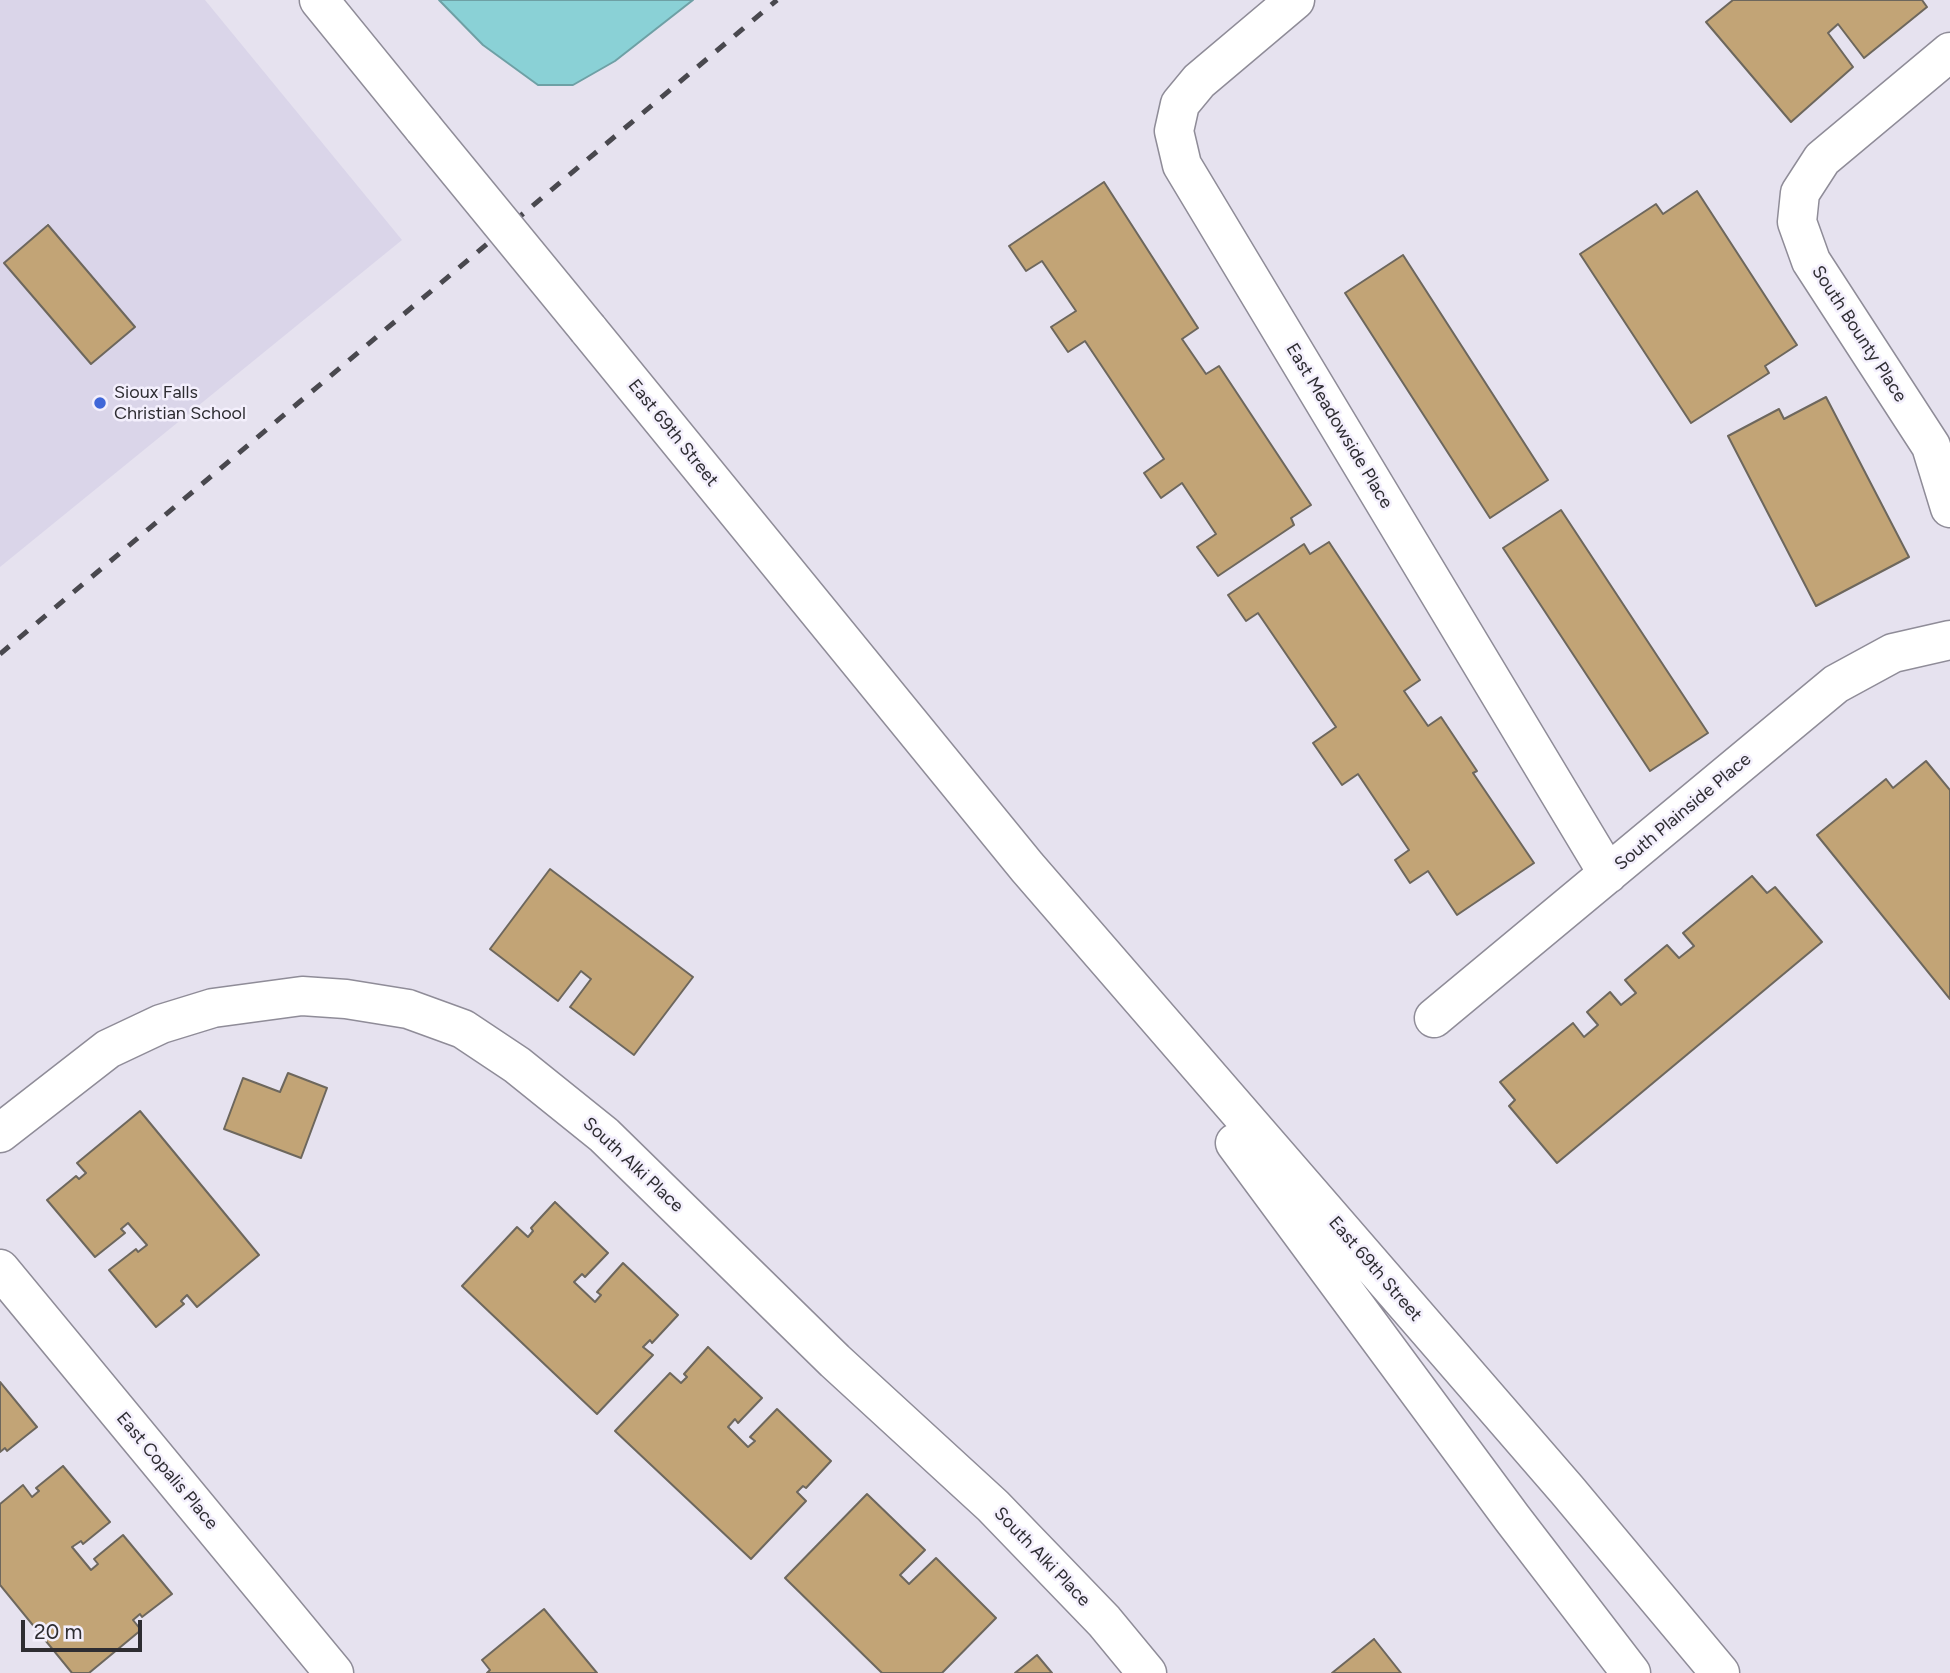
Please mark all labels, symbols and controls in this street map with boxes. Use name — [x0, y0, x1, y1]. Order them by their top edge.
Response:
street label: South Bounty Place — [1807, 262, 1911, 406]
street label: East Meadowside Place — [1281, 339, 1397, 513]
street label: East 69th Street — [623, 375, 723, 491]
place label: Sioux Falls Christian School — [114, 382, 246, 424]
marker: Sioux Falls Christian School — [92, 395, 108, 411]
street label: South Plainside Place — [1611, 749, 1755, 875]
street label: South Alki Place — [578, 1113, 688, 1217]
street label: East 69th Street — [1324, 1212, 1426, 1326]
street label: East Copalis Place — [112, 1408, 222, 1534]
street label: South Alki Place — [989, 1503, 1095, 1611]
scale bar — [24, 1606, 145, 1650]
text: 20 m — [34, 1619, 82, 1644]

